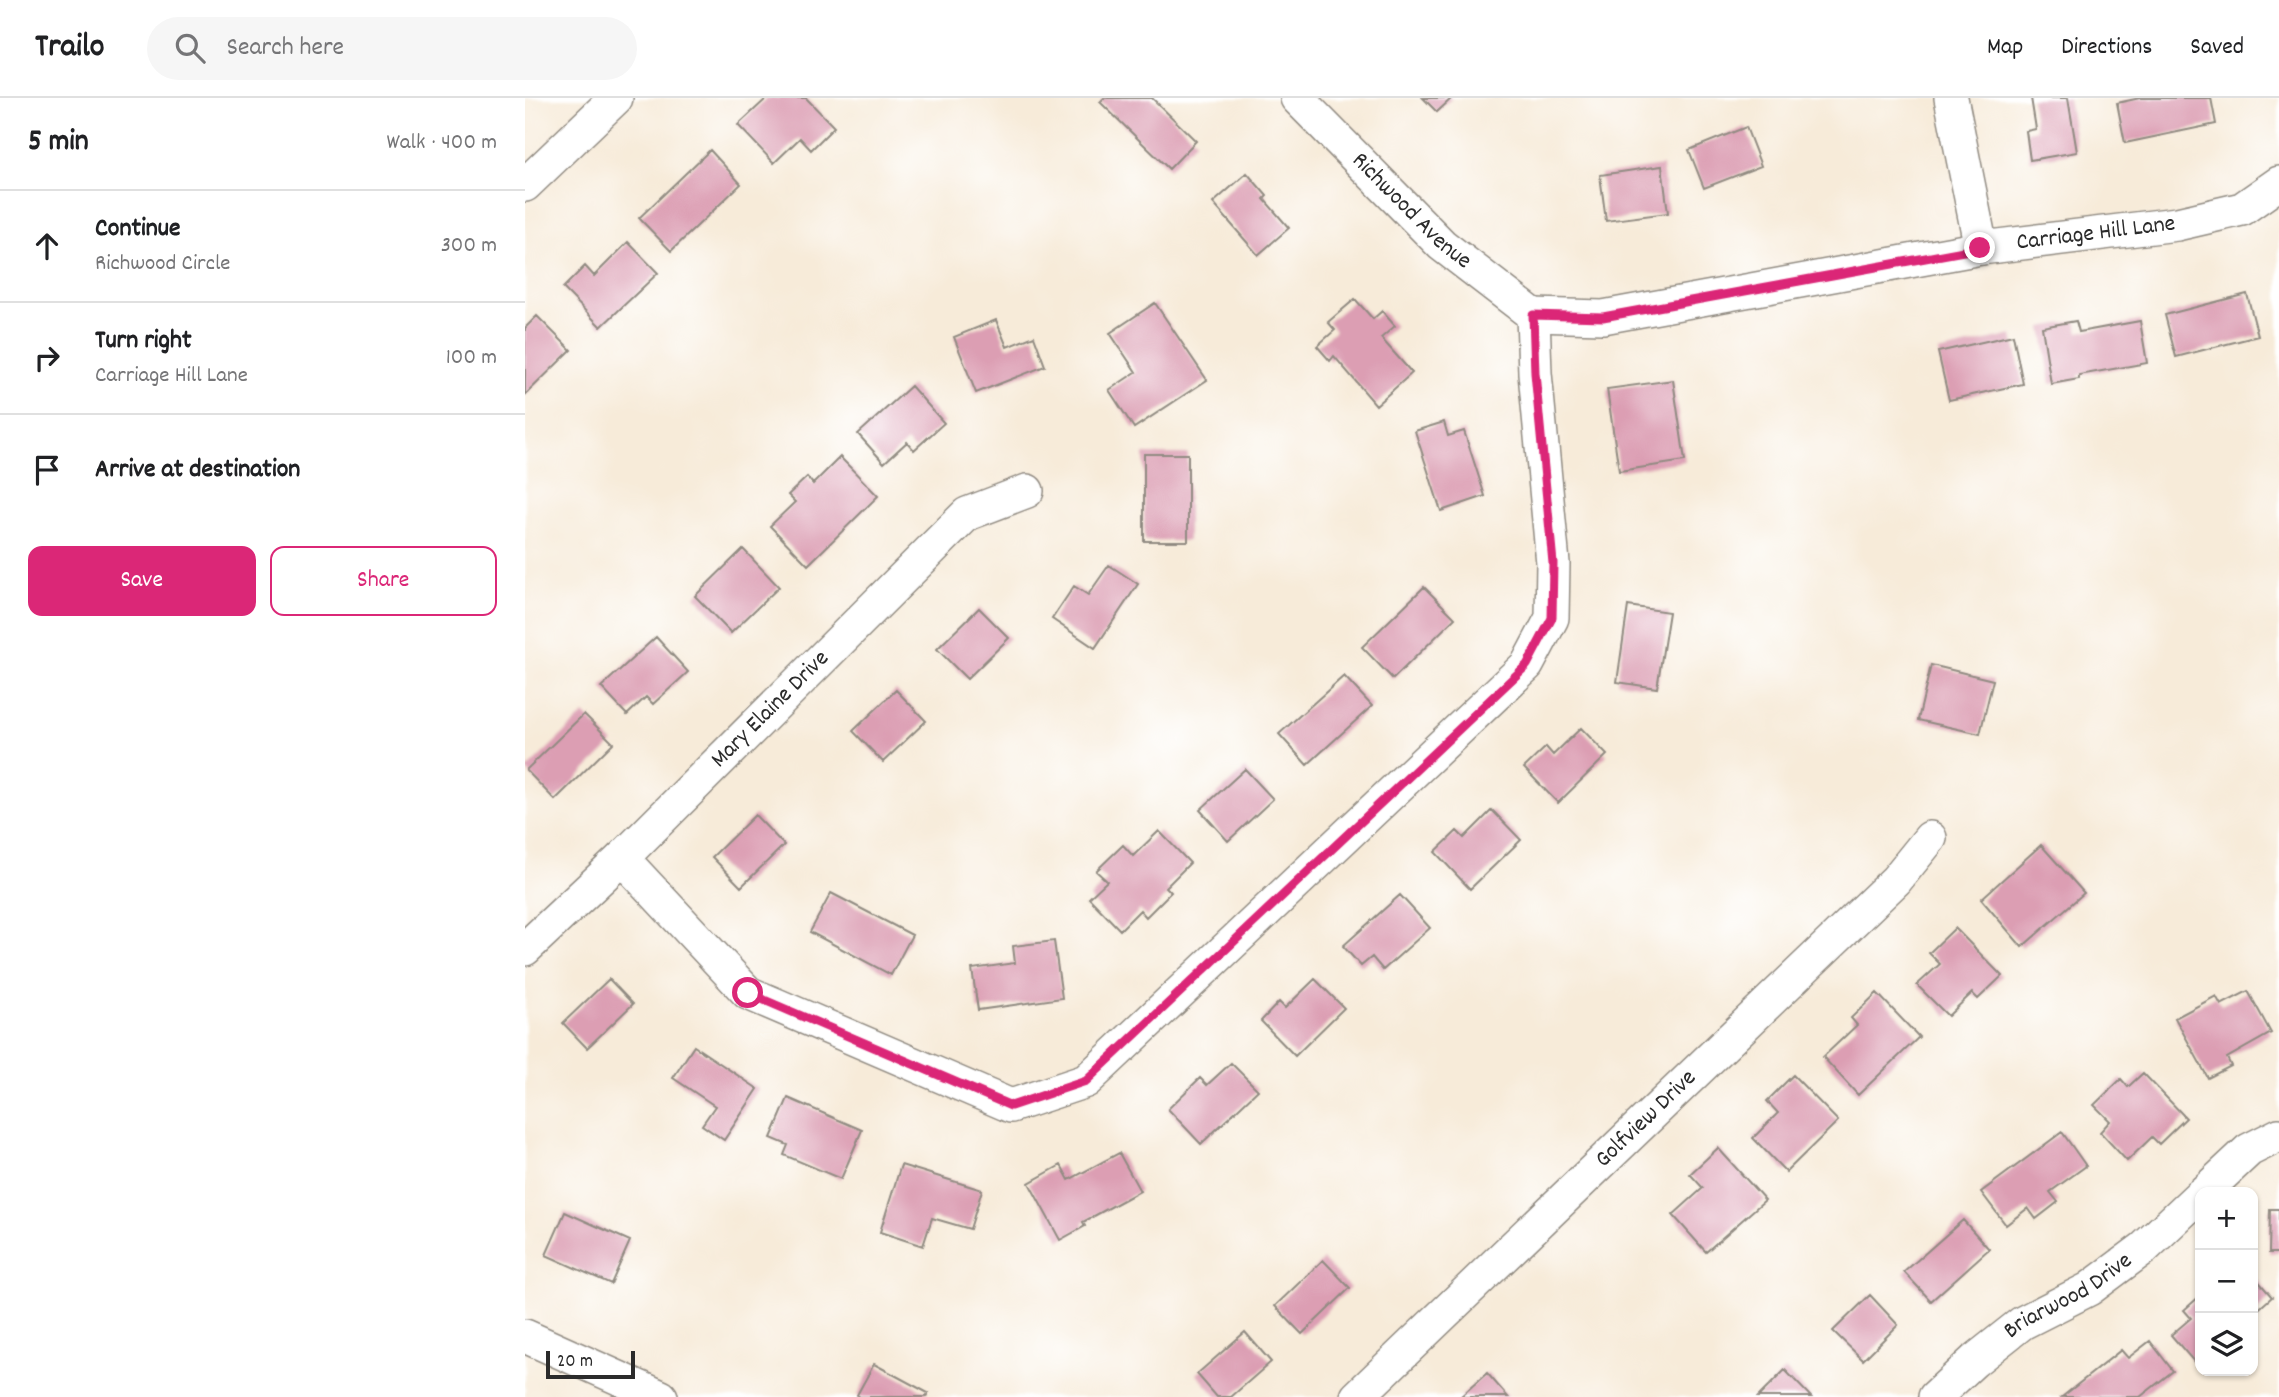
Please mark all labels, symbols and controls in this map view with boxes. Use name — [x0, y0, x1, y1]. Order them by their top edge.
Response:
search box — [147, 17, 637, 80]
text: Trailo — [35, 25, 105, 72]
icon: search — [171, 29, 209, 67]
text: Search here — [227, 30, 344, 67]
text: Map — [1987, 31, 2023, 65]
text: Directions — [2061, 31, 2152, 65]
text: Saved — [2190, 31, 2244, 65]
text: 5 min — [28, 122, 89, 165]
text: Walk · 400 m — [387, 127, 497, 160]
street label: Richwood Avenue — [1343, 145, 1478, 278]
street label: Carriage Hill Lane — [2015, 207, 2177, 261]
text: Continue — [95, 211, 180, 248]
icon: ahead — [28, 227, 66, 265]
text: 300 m — [441, 230, 497, 263]
route end — [1964, 232, 1995, 263]
text: Richwood Circle — [95, 248, 230, 281]
text: Turn right — [95, 323, 192, 360]
icon: right — [28, 339, 66, 377]
text: 100 m — [446, 342, 497, 375]
text: Carriage Hill Lane — [95, 360, 248, 393]
icon: arrive — [28, 451, 66, 489]
text: Arrive at destination — [95, 452, 300, 489]
button: Save — [28, 546, 256, 616]
button: Share — [270, 546, 497, 616]
street label: Mary Elaine Drive — [704, 643, 838, 777]
route start — [732, 977, 763, 1008]
street label: Golfview Drive — [1588, 1062, 1705, 1176]
map controls — [2195, 1187, 2258, 1376]
button: + — [2195, 1187, 2258, 1250]
street label: Briarwood Drive — [1997, 1245, 2140, 1348]
button: − — [2195, 1250, 2258, 1313]
button: layers — [2195, 1313, 2258, 1376]
scale bar — [546, 1348, 635, 1380]
text: 20 m — [557, 1349, 593, 1376]

